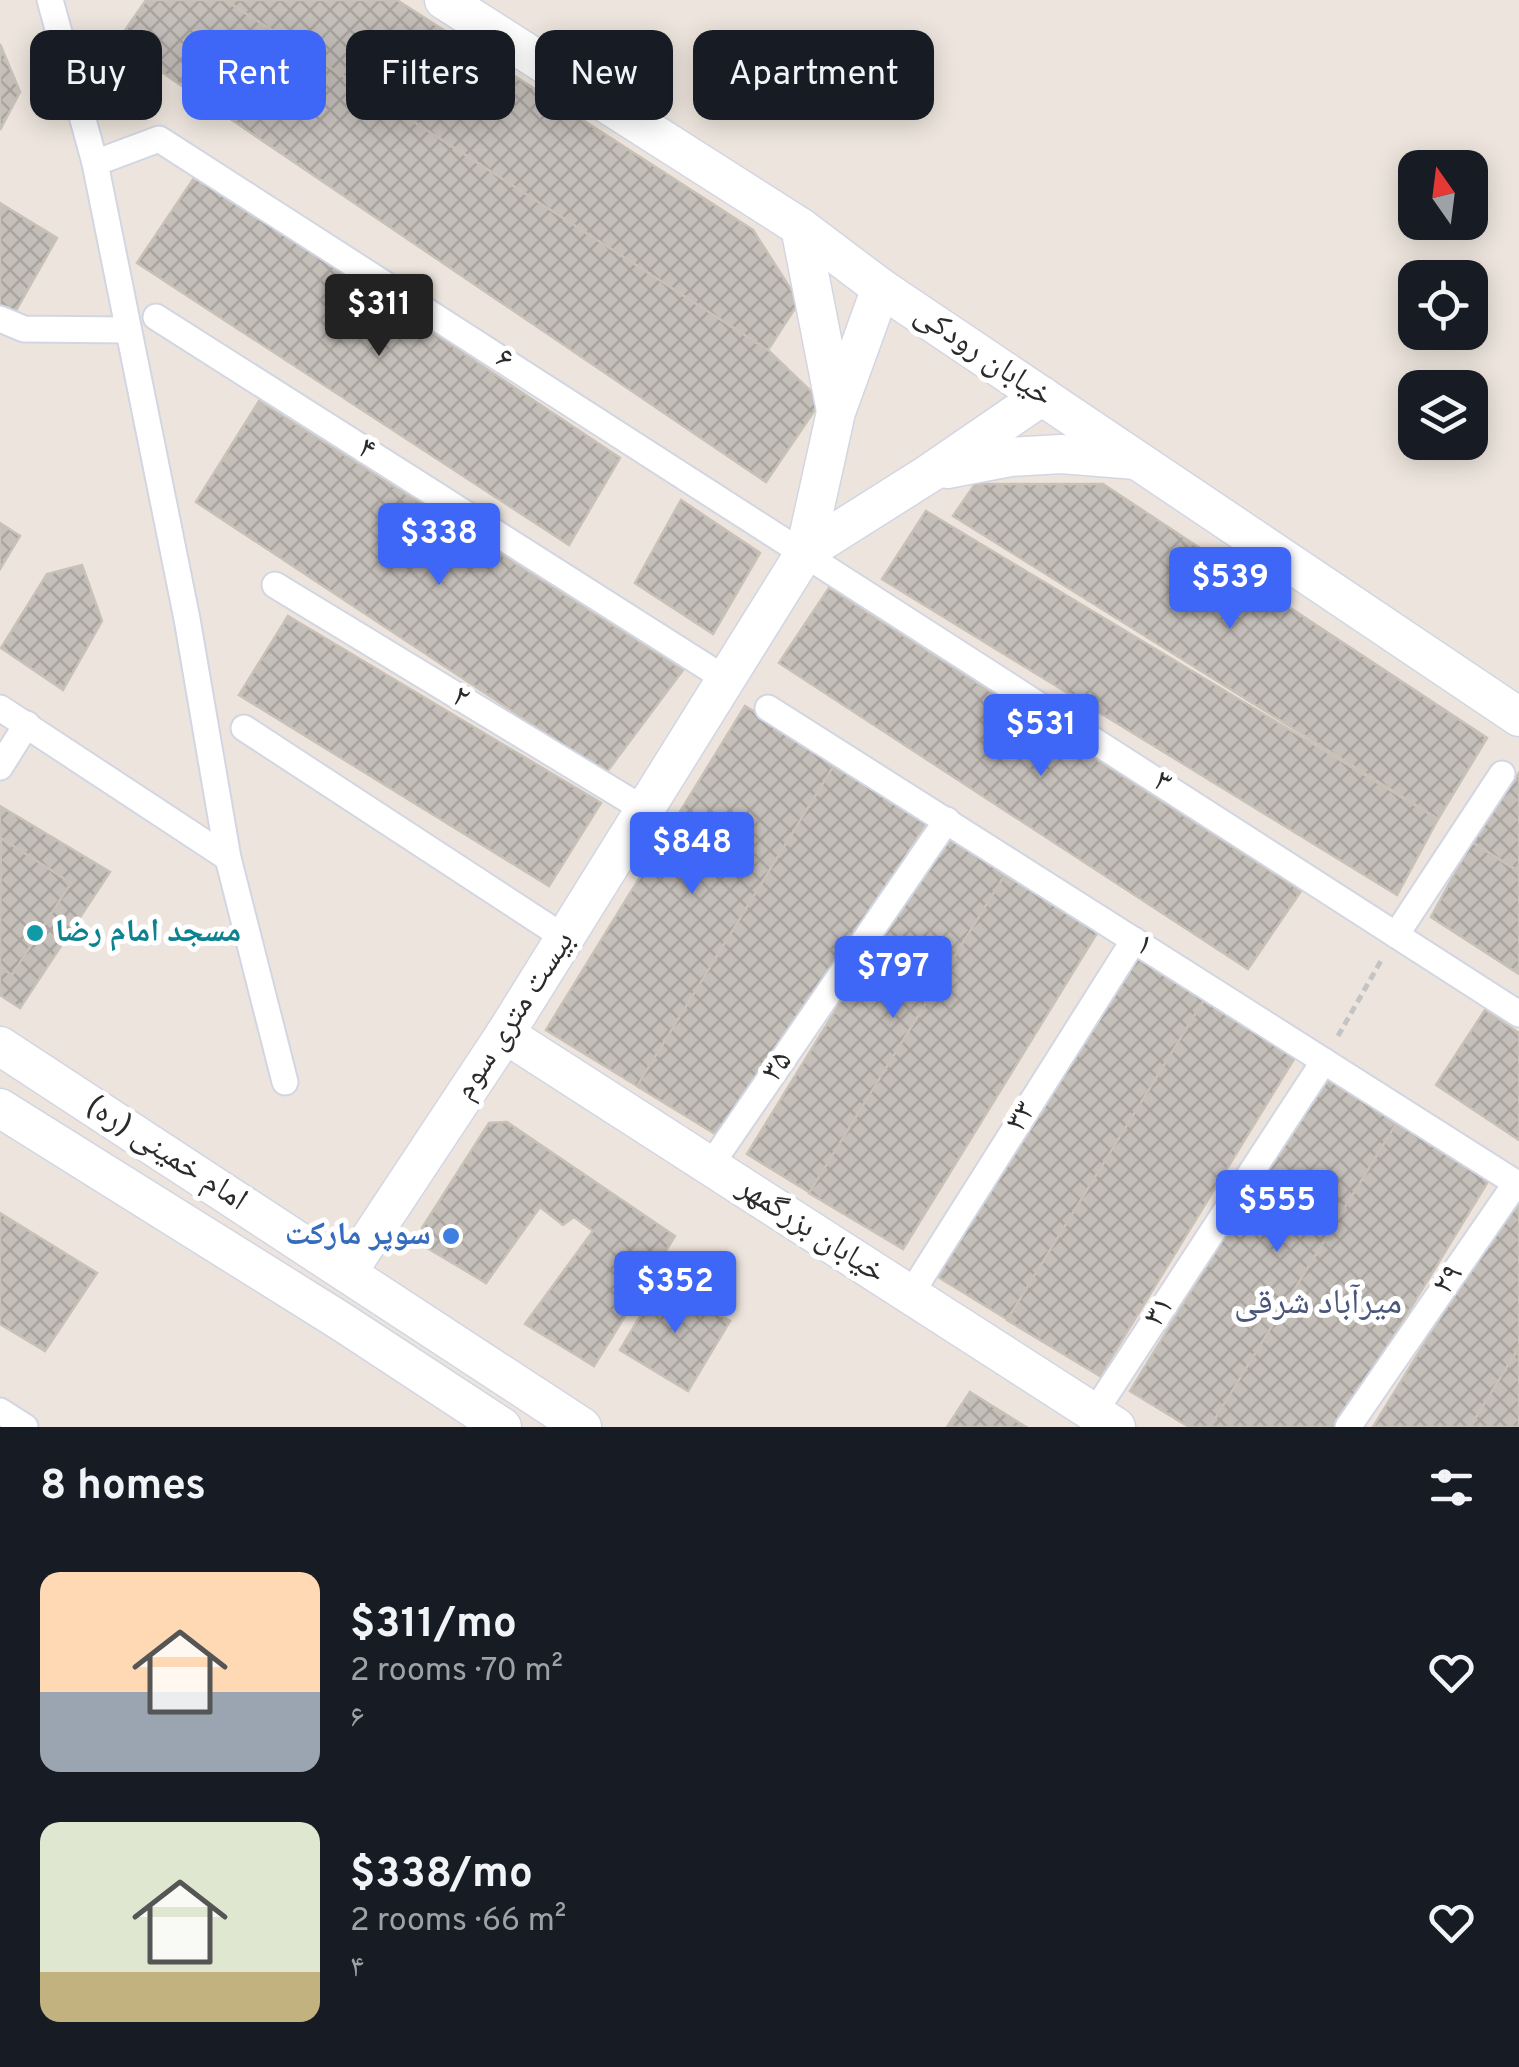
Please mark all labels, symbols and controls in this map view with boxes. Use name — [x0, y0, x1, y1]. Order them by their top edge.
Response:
chip: Buy — [30, 30, 162, 120]
chip: Rent — [182, 30, 326, 120]
chip: Filters — [346, 30, 515, 120]
chip: New — [535, 30, 673, 120]
chip: Apartment — [693, 30, 934, 120]
north arrow — [1398, 150, 1488, 240]
map controls — [1398, 150, 1488, 460]
button: locate — [1398, 260, 1488, 350]
pin: $311 — [320, 274, 438, 359]
text: $311 — [347, 286, 411, 326]
street label: خیابان رودکی — [906, 295, 1060, 417]
street label: ۶ — [487, 339, 521, 381]
button: layers — [1398, 370, 1488, 460]
street label: ۴ — [349, 429, 383, 471]
pin: $338 — [380, 503, 498, 588]
text: $338 — [400, 515, 478, 555]
pin: $539 — [1171, 547, 1289, 632]
text: $539 — [1191, 559, 1269, 599]
street label: ۲ — [444, 677, 476, 719]
pin: $531 — [982, 694, 1100, 779]
text: $531 — [1006, 706, 1076, 746]
street label: ۳ — [1145, 762, 1179, 804]
pin: $848 — [633, 812, 751, 897]
text: $848 — [652, 824, 732, 864]
place label: مسجد امام رضا — [55, 913, 241, 953]
marker: مسجد امام رضا — [24, 922, 46, 944]
street label: بیست متری سوم — [446, 924, 584, 1108]
street label: ۱ — [1127, 925, 1161, 967]
pin: $797 — [834, 936, 952, 1021]
text: $797 — [857, 948, 929, 988]
street label: ۳۵ — [753, 1044, 803, 1090]
street label: امام خمینی (ره) — [78, 1087, 254, 1221]
street label: ۳۳ — [997, 1094, 1047, 1140]
street label: خیابان بزرگمهر — [728, 1168, 893, 1294]
pin: $555 — [1218, 1170, 1336, 1255]
text: $555 — [1238, 1182, 1316, 1222]
place label: سوپر مارکت — [285, 1216, 431, 1256]
marker: سوپر مارکت — [440, 1225, 462, 1247]
pin: $352 — [616, 1251, 734, 1336]
street label: ۲۹ — [1424, 1257, 1474, 1303]
text: $352 — [636, 1263, 714, 1303]
district label: میرآباد شرقی — [1234, 1282, 1402, 1326]
street label: ۳۱ — [1135, 1289, 1185, 1335]
icon: filters — [1424, 1460, 1479, 1515]
text: 8 homes — [40, 1461, 206, 1514]
text: $311/mo — [350, 1599, 517, 1652]
icon: home — [120, 1612, 240, 1732]
icon: heart — [1424, 1645, 1479, 1700]
text: 2 rooms · 70 m² — [350, 1652, 563, 1692]
text: ۶ — [350, 1698, 364, 1738]
text: $338/mo — [350, 1849, 533, 1902]
icon: home — [120, 1862, 240, 1982]
icon: heart — [1424, 1895, 1479, 1950]
text: 2 rooms · 66 m² — [350, 1902, 566, 1942]
text: ۴ — [350, 1948, 364, 1988]

